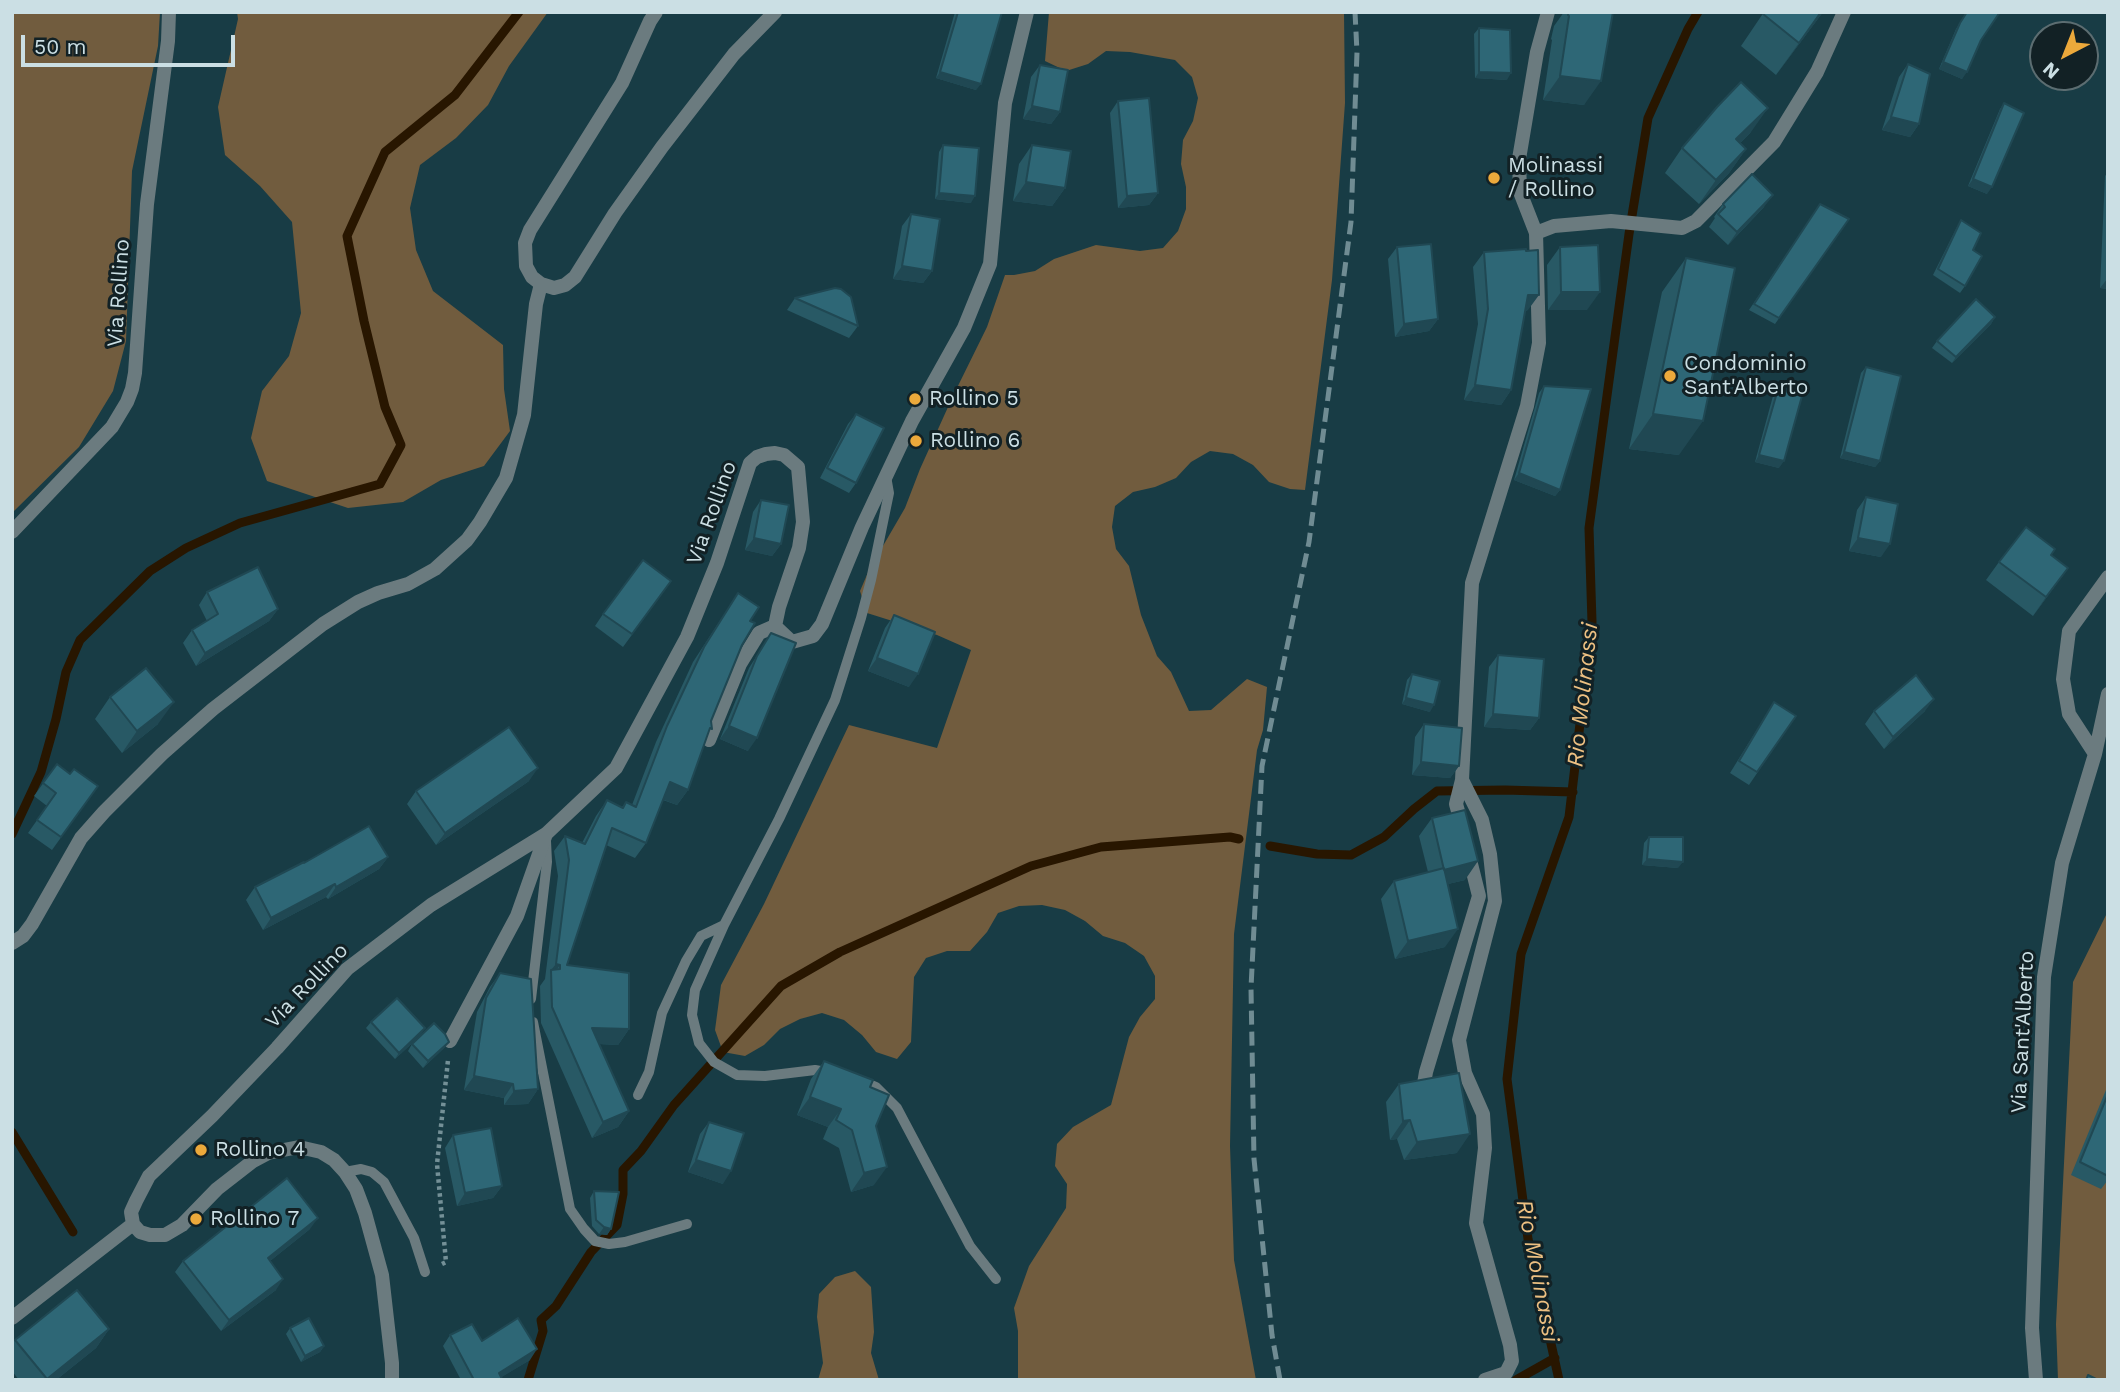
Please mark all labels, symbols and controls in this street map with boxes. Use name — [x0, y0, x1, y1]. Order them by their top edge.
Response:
scale bar — [24, 21, 238, 65]
north arrow — [2029, 21, 2099, 91]
text: 50 m — [34, 34, 86, 59]
text: N — [2038, 57, 2064, 84]
place label: Molinassi / Rollino — [1508, 153, 1603, 203]
marker: Molinassi / Rollino — [1486, 170, 1502, 186]
street label: Via Rollino — [103, 238, 135, 348]
place label: Condominio Sant'Alberto — [1684, 351, 1808, 401]
marker: Condominio Sant'Alberto — [1662, 368, 1678, 384]
place label: Rollino 5 — [929, 386, 1019, 412]
marker: Rollino 5 — [907, 391, 923, 407]
place label: Rollino 6 — [930, 428, 1020, 454]
marker: Rollino 6 — [908, 433, 924, 449]
street label: Via Rollino — [682, 458, 742, 568]
water label: Rio Molinassi — [1562, 622, 1604, 768]
street label: Via Rollino — [260, 938, 354, 1034]
street label: Via Sant'Alberto — [2006, 950, 2040, 1114]
place label: Rollino 4 — [215, 1137, 305, 1163]
marker: Rollino 4 — [193, 1142, 209, 1158]
water label: Rio Molinassi — [1510, 1197, 1564, 1345]
place label: Rollino 7 — [210, 1206, 299, 1232]
marker: Rollino 7 — [188, 1211, 204, 1227]

